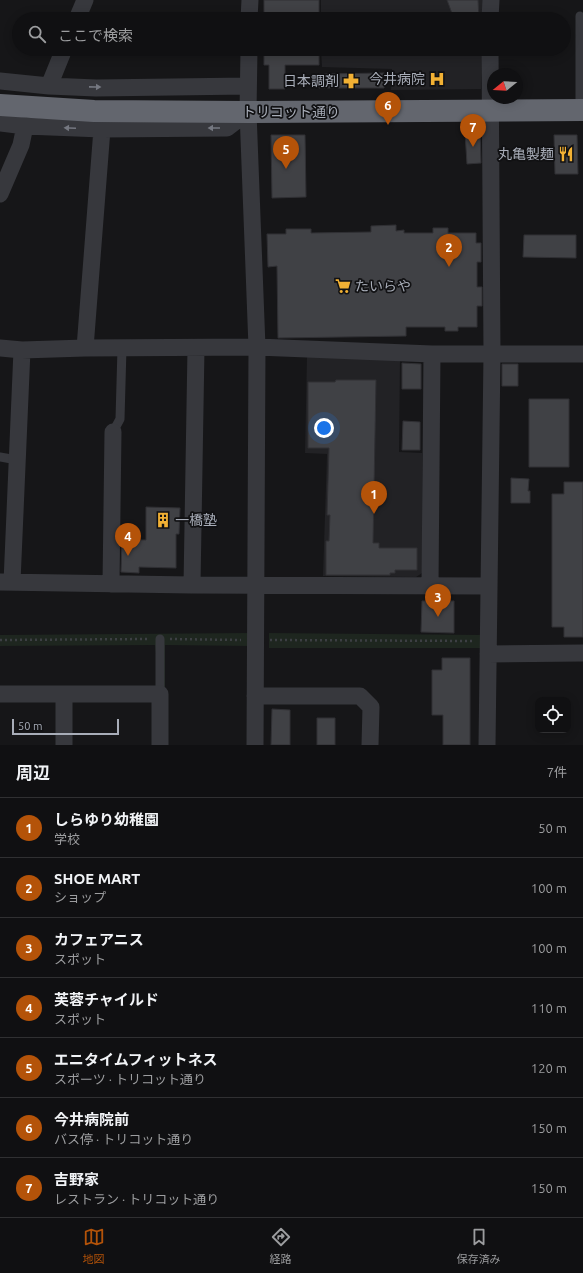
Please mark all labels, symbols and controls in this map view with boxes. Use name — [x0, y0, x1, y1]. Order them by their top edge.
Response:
search box — [12, 12, 571, 56]
icon: search — [26, 23, 48, 45]
text: ここで検索 — [58, 27, 133, 44]
north arrow — [487, 68, 523, 104]
hospital icon: 今井病院 — [428, 70, 446, 88]
place label: 今井病院 — [369, 71, 425, 87]
pharmacy icon: 日本調剤 — [342, 72, 360, 90]
place label: 日本調剤 — [283, 73, 339, 89]
one-way arrow — [89, 84, 102, 90]
pin: 6 — [375, 92, 401, 125]
street label: トリコット通り — [242, 104, 340, 120]
pin: 7 — [460, 114, 486, 147]
one-way arrow — [64, 124, 76, 131]
one-way arrow — [207, 125, 220, 131]
pin: 5 — [273, 136, 299, 169]
restaurant icon: 丸亀製麺 — [557, 145, 575, 163]
place label: 丸亀製麺 — [498, 146, 554, 162]
pin: 2 — [436, 234, 462, 267]
supermarket icon: たいらや — [334, 277, 352, 295]
place label: たいらや — [355, 278, 411, 294]
your location — [314, 418, 334, 438]
pin: 1 — [361, 481, 387, 514]
building icon: 一橋塾 — [154, 511, 172, 529]
place label: 一橋塾 — [175, 512, 217, 528]
pin: 4 — [115, 523, 141, 556]
pin: 3 — [425, 584, 451, 617]
map controls — [535, 697, 571, 733]
button: locate — [535, 697, 571, 733]
scale bar — [12, 717, 119, 736]
text: 50 m — [18, 720, 42, 732]
text: 周辺 — [16, 763, 50, 782]
text: 7件 — [547, 765, 567, 779]
text: しらゆり幼稚園 — [54, 811, 159, 828]
text: 1 — [25, 821, 33, 835]
text: 50 m — [538, 821, 567, 835]
text: 学校 — [54, 832, 80, 846]
text: SHOE MART — [54, 870, 140, 887]
text: 2 — [25, 881, 33, 895]
text: 100 m — [531, 881, 567, 895]
text: ショップ — [54, 890, 106, 904]
text: カフェアニス — [54, 931, 144, 948]
text: 3 — [25, 941, 33, 955]
text: 100 m — [531, 941, 567, 955]
text: スポット — [54, 952, 106, 966]
text: 芙蓉チャイルド — [54, 991, 159, 1008]
text: 4 — [25, 1001, 33, 1015]
text: 110 m — [531, 1001, 567, 1015]
text: スポット — [54, 1012, 106, 1026]
text: エニタイムフィットネス — [54, 1051, 218, 1068]
text: 5 — [25, 1061, 33, 1075]
text: 120 m — [531, 1061, 567, 1075]
text: スポーツ · トリコット通り — [54, 1072, 206, 1086]
text: 今井病院前 — [54, 1111, 129, 1128]
text: 6 — [25, 1121, 33, 1135]
text: 150 m — [531, 1121, 567, 1135]
text: バス停 · トリコット通り — [54, 1132, 193, 1146]
text: 吉野家 — [54, 1171, 99, 1188]
text: 7 — [25, 1181, 33, 1195]
text: 150 m — [531, 1181, 567, 1195]
text: レストラン · トリコット通り — [54, 1192, 219, 1206]
tab: 地図 — [83, 1226, 105, 1266]
tab: 経路 — [270, 1226, 292, 1266]
tab: 保存済み — [457, 1226, 501, 1266]

